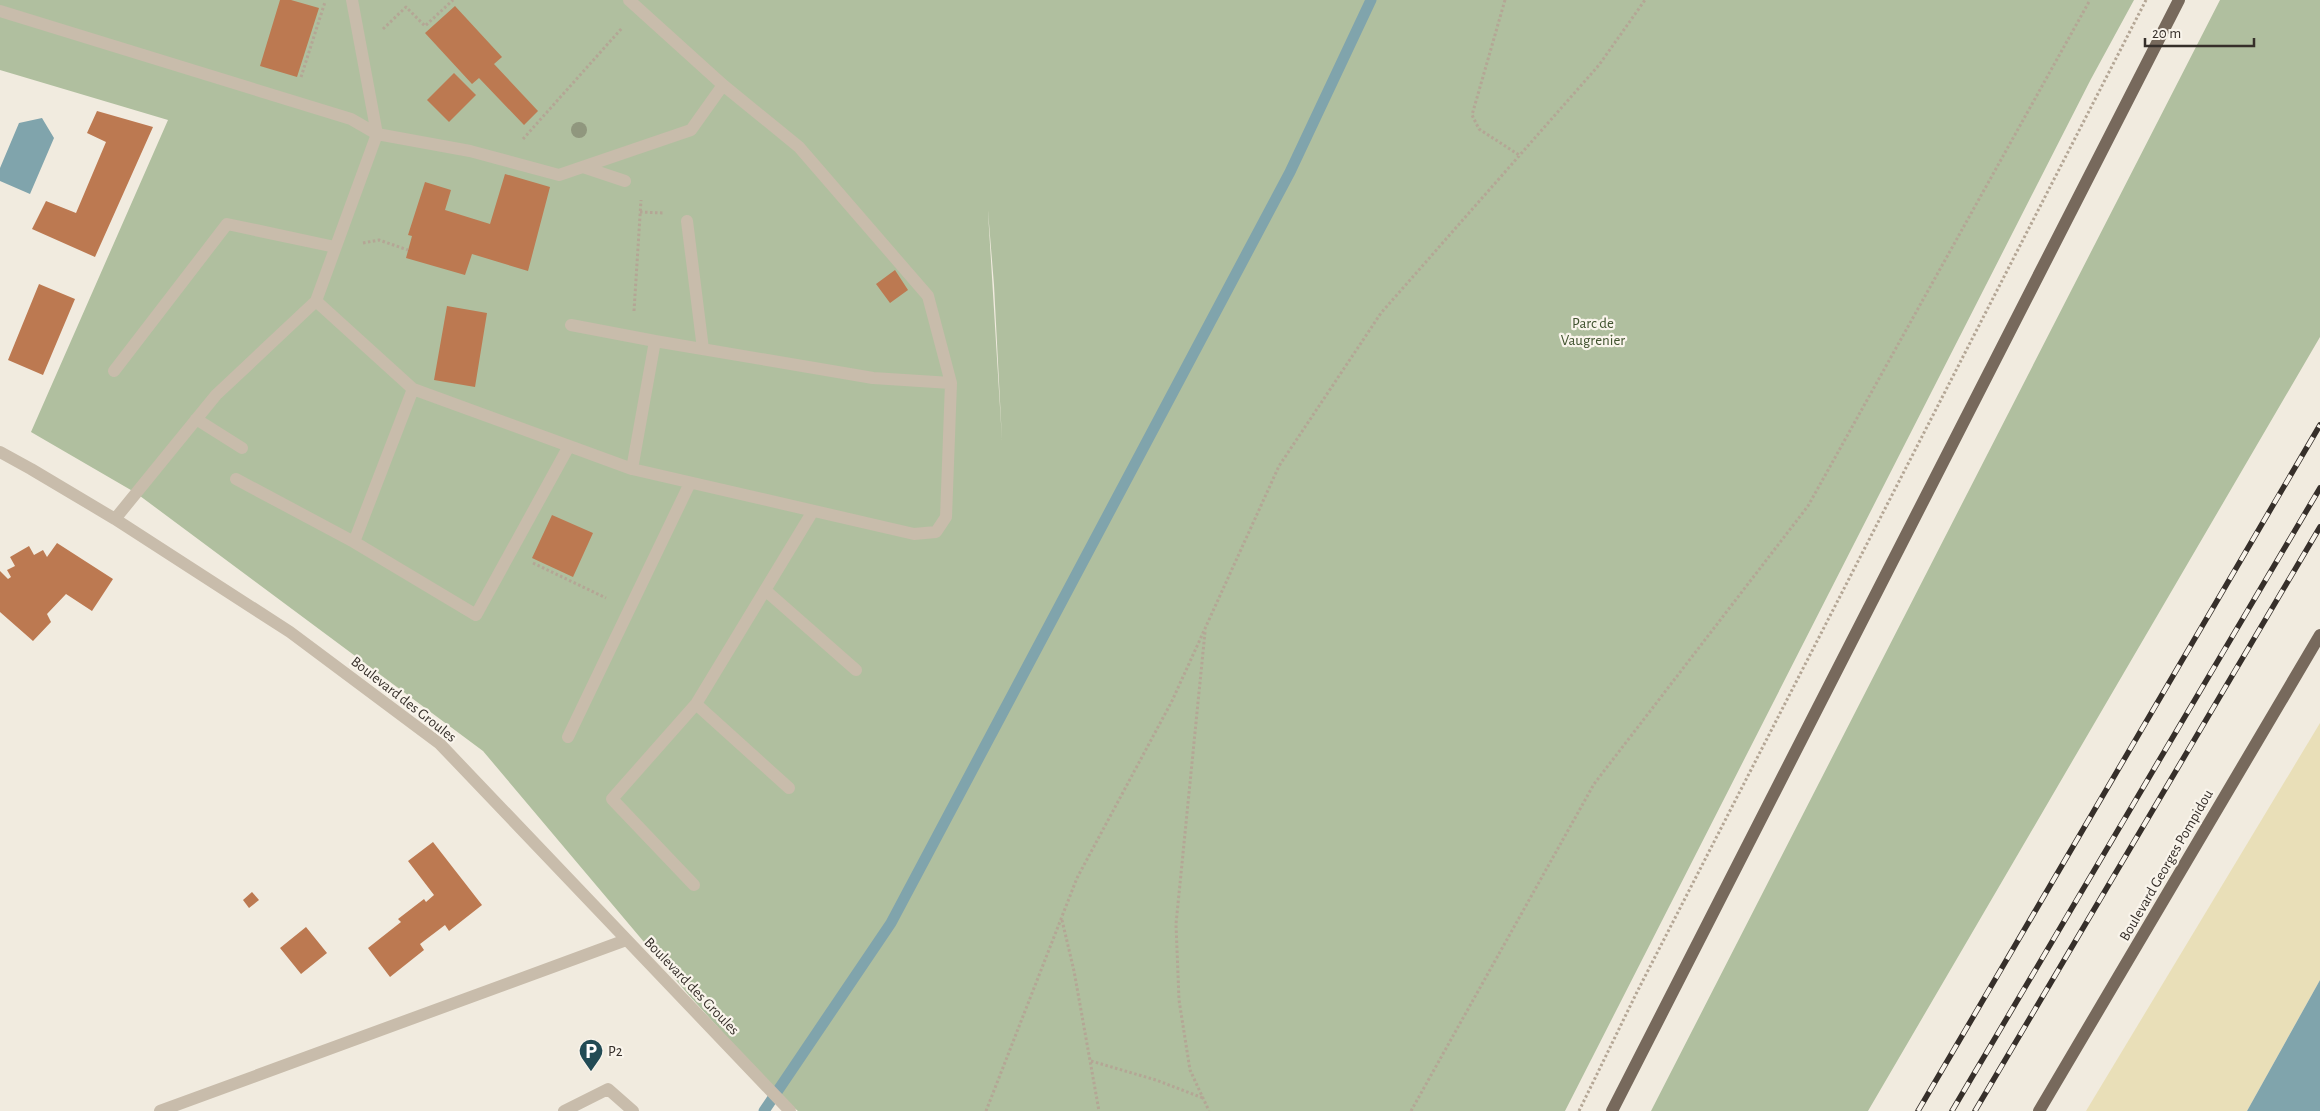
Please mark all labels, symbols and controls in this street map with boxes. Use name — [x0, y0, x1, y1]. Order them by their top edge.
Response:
scale bar — [2145, 15, 2254, 47]
text: 20 m — [2152, 26, 2181, 41]
park label: Parc de Vaugrenier — [1561, 316, 1625, 348]
street label: Boulevard des Groules — [348, 654, 459, 745]
street label: Boulevard Georges Pompidou — [2117, 787, 2216, 943]
street label: Boulevard des Groules — [641, 935, 742, 1038]
parking icon: P2 — [578, 1038, 604, 1072]
place label: P2 — [608, 1044, 623, 1059]

